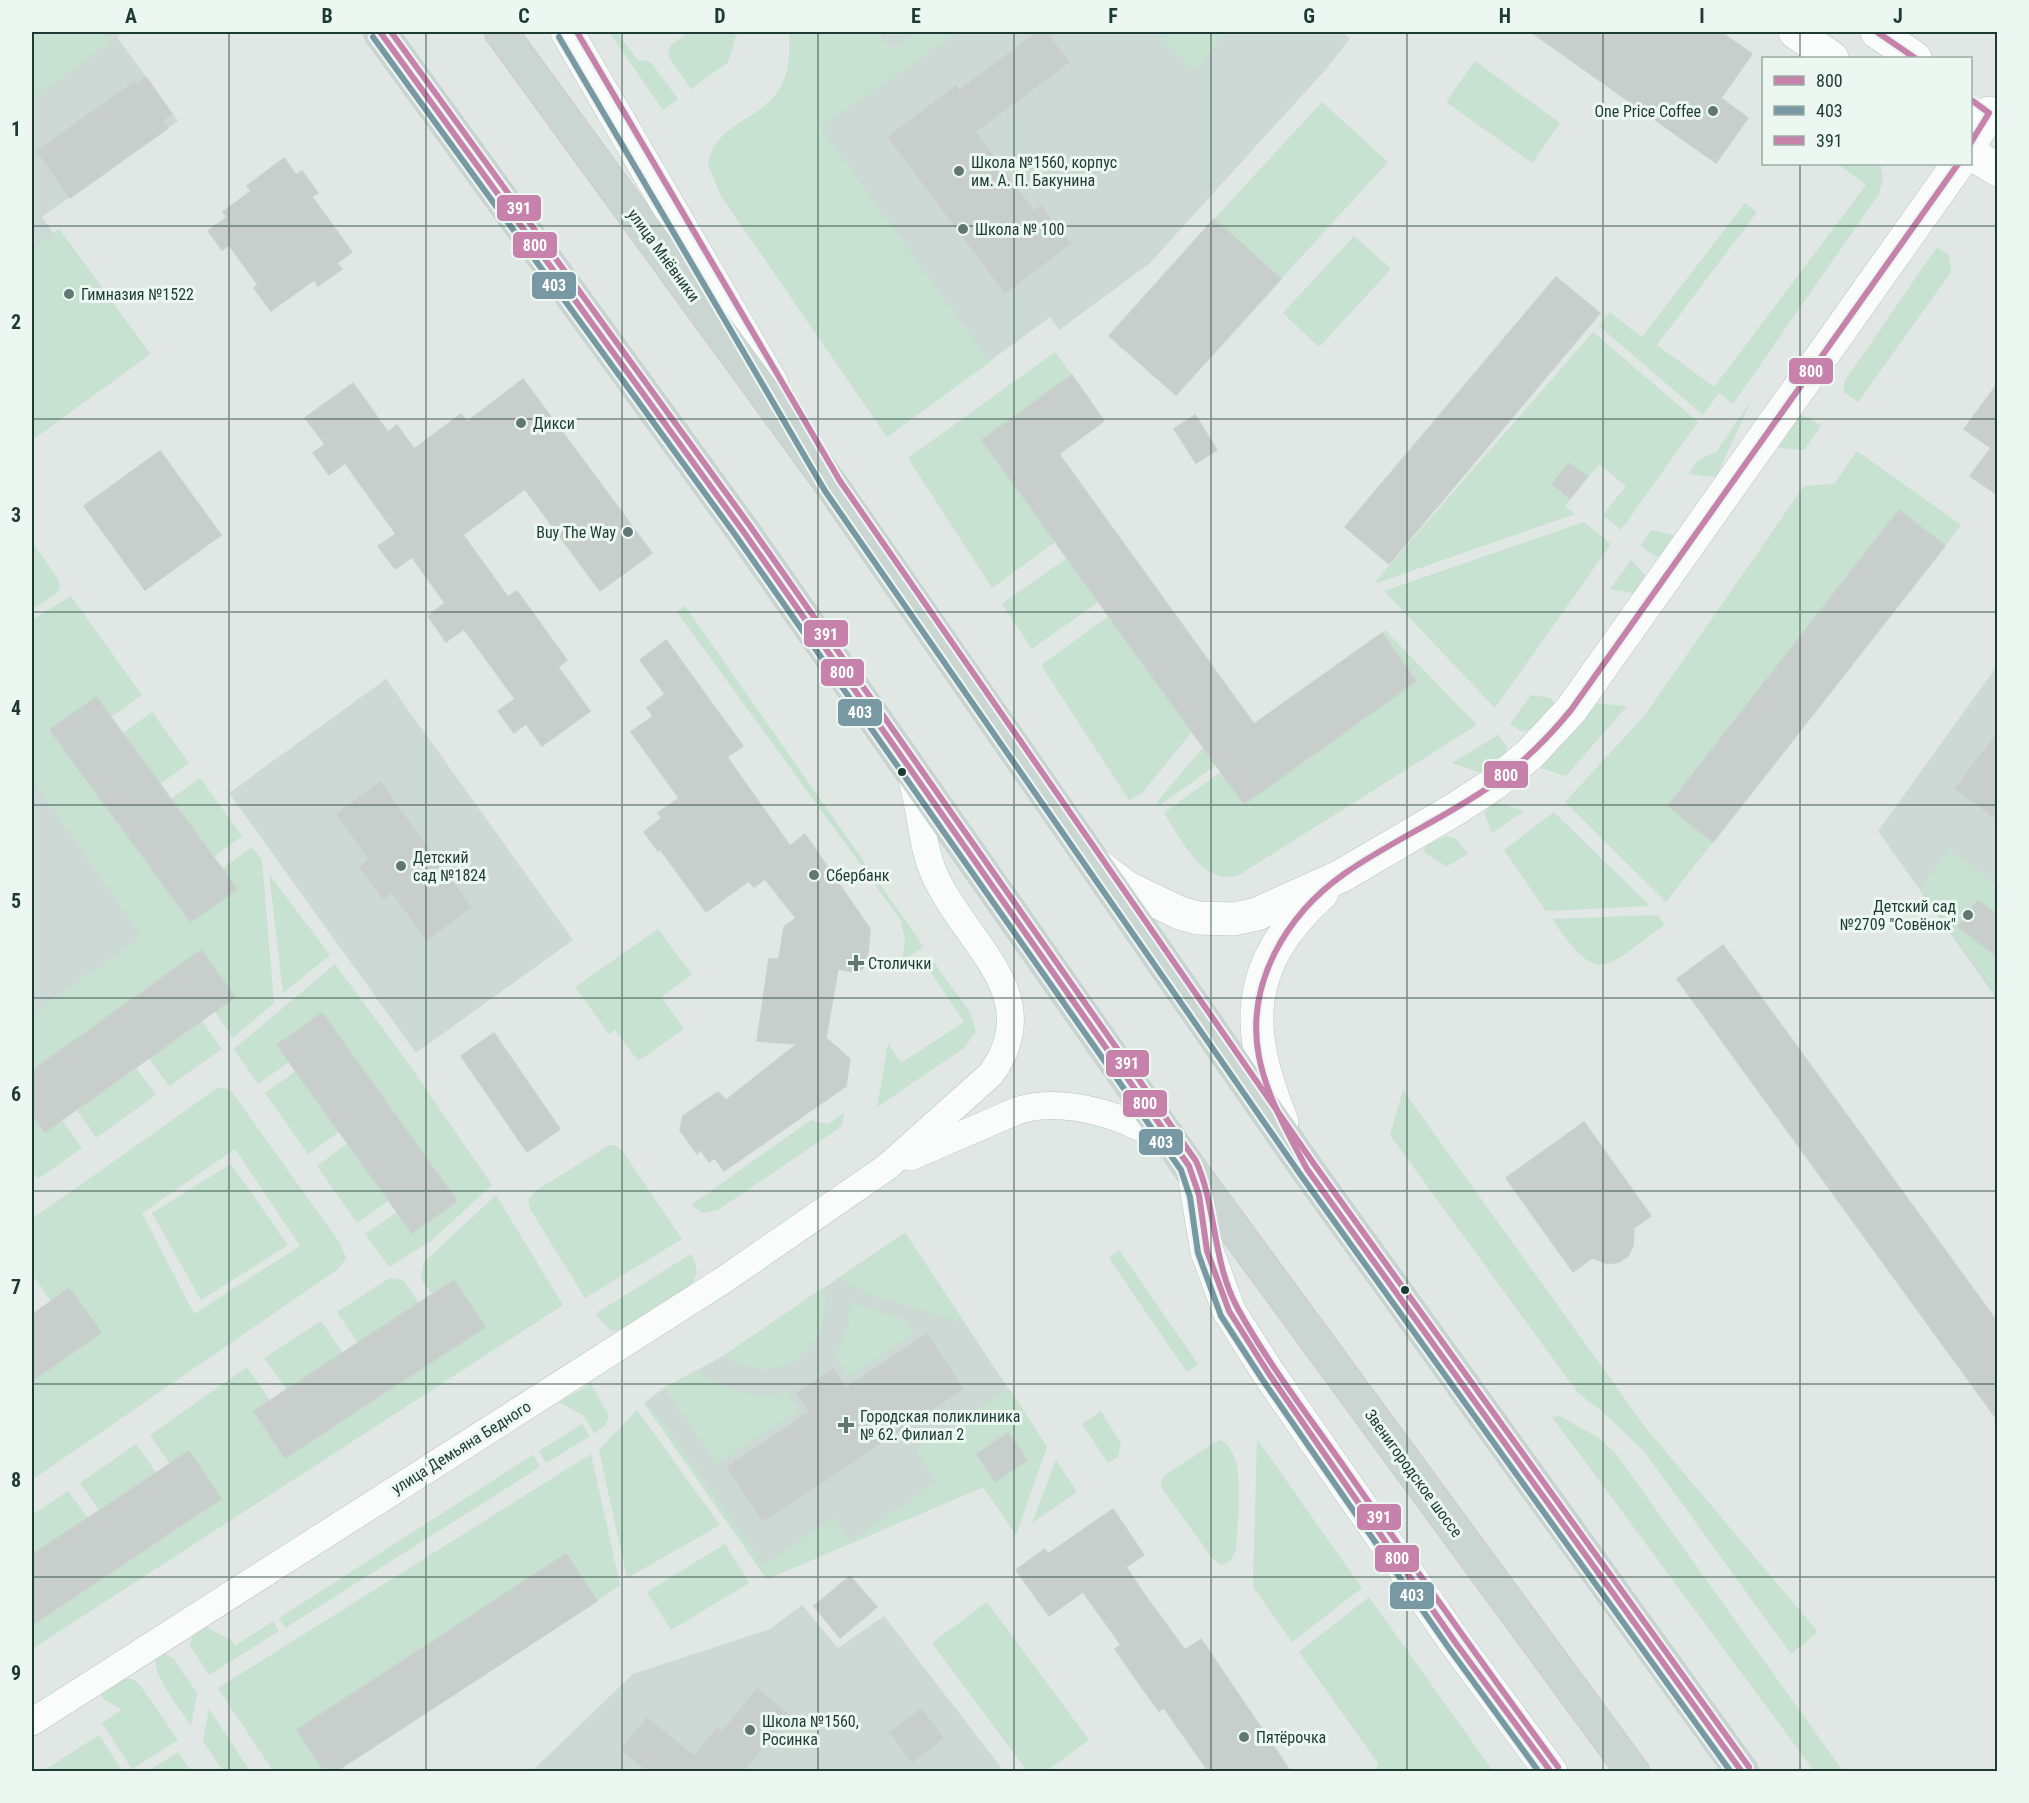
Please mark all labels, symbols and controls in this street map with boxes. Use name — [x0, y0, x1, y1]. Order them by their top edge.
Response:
text: A — [125, 4, 137, 28]
text: B — [321, 4, 333, 28]
text: C — [518, 4, 530, 28]
text: D — [714, 4, 726, 28]
text: E — [911, 4, 921, 28]
text: F — [1108, 4, 1118, 28]
text: G — [1303, 4, 1315, 28]
text: H — [1499, 4, 1511, 28]
text: I — [1699, 4, 1705, 28]
text: J — [1893, 4, 1903, 28]
legend — [1762, 57, 1972, 165]
text: 800 — [1816, 70, 1843, 91]
text: 403 — [1816, 100, 1843, 121]
place label: One Price Coffee — [1594, 102, 1701, 121]
marker: One Price Coffee — [1706, 104, 1720, 118]
text: 1 — [11, 117, 21, 141]
text: 391 — [1816, 130, 1843, 151]
place label: Школа №1560, корпус им. А. П. Бакунина — [971, 153, 1117, 190]
marker: Школа №1560, корпус им. А. П. Бакунина — [952, 164, 966, 178]
line badge: 391 — [496, 194, 542, 222]
text: 391 — [507, 199, 531, 218]
street label: улица Мнёвники — [623, 205, 704, 305]
place label: Школа № 100 — [975, 220, 1065, 239]
marker: Школа № 100 — [956, 222, 970, 236]
line badge: 800 — [512, 231, 558, 259]
text: 800 — [523, 236, 547, 255]
line badge: 403 — [531, 271, 577, 300]
text: 403 — [542, 276, 566, 295]
place label: Гимназия №1522 — [81, 285, 194, 304]
marker: Гимназия №1522 — [62, 287, 76, 301]
text: 2 — [11, 310, 21, 334]
line badge: 800 — [1788, 357, 1834, 385]
text: 800 — [1799, 362, 1823, 381]
place label: Дикси — [533, 414, 575, 433]
marker: Дикси — [514, 416, 528, 430]
text: 3 — [11, 503, 21, 527]
place label: Buy The Way — [536, 523, 616, 542]
marker: Buy The Way — [621, 525, 635, 539]
line badge: 391 — [803, 619, 849, 648]
text: 391 — [814, 625, 838, 644]
line badge: 800 — [820, 658, 865, 687]
text: 800 — [830, 663, 854, 682]
text: 4 — [11, 696, 21, 720]
line badge: 403 — [837, 698, 883, 727]
text: 403 — [848, 703, 872, 722]
line badge: 800 — [1483, 760, 1529, 789]
unlabelled marker — [896, 766, 908, 778]
text: 800 — [1494, 766, 1518, 785]
place label: Детский сад №1824 — [413, 848, 486, 885]
marker: Детский сад №1824 — [394, 859, 408, 873]
place label: Сбербанк — [826, 866, 890, 885]
marker: Сбербанк — [807, 868, 821, 882]
text: 5 — [11, 889, 21, 913]
place label: Детский сад №2709 "Совёнок" — [1840, 897, 1956, 934]
marker: Детский сад №2709 "Совёнок" — [1961, 908, 1975, 922]
place label: Столички — [868, 954, 931, 973]
marker: Столички — [849, 956, 863, 970]
line badge: 391 — [1105, 1049, 1150, 1078]
text: 391 — [1115, 1054, 1139, 1073]
text: 6 — [11, 1082, 21, 1106]
line badge: 800 — [1122, 1089, 1168, 1118]
text: 800 — [1133, 1094, 1157, 1113]
line badge: 403 — [1138, 1128, 1184, 1156]
text: 403 — [1149, 1133, 1173, 1152]
text: 7 — [11, 1275, 21, 1299]
unlabelled marker — [1399, 1284, 1411, 1296]
street label: улица Демьяна Бедного — [388, 1397, 534, 1498]
street label: Звенигородское шоссе — [1361, 1406, 1466, 1541]
place label: Городская поликлиника № 62. Филиал 2 — [860, 1407, 1020, 1444]
marker: Городская поликлиника № 62. Филиал 2 — [837, 1416, 855, 1434]
text: 8 — [11, 1468, 21, 1492]
line badge: 391 — [1356, 1503, 1402, 1531]
text: 391 — [1367, 1508, 1391, 1527]
line badge: 800 — [1374, 1544, 1420, 1573]
text: 800 — [1385, 1549, 1409, 1568]
line badge: 403 — [1389, 1581, 1435, 1610]
text: 403 — [1400, 1586, 1424, 1605]
text: 9 — [11, 1661, 21, 1685]
place label: Школа №1560, Росинка — [762, 1712, 859, 1749]
marker: Школа №1560, Росинка — [743, 1723, 757, 1737]
place label: Пятёрочка — [1256, 1728, 1326, 1747]
marker: Пятёрочка — [1237, 1730, 1251, 1744]

